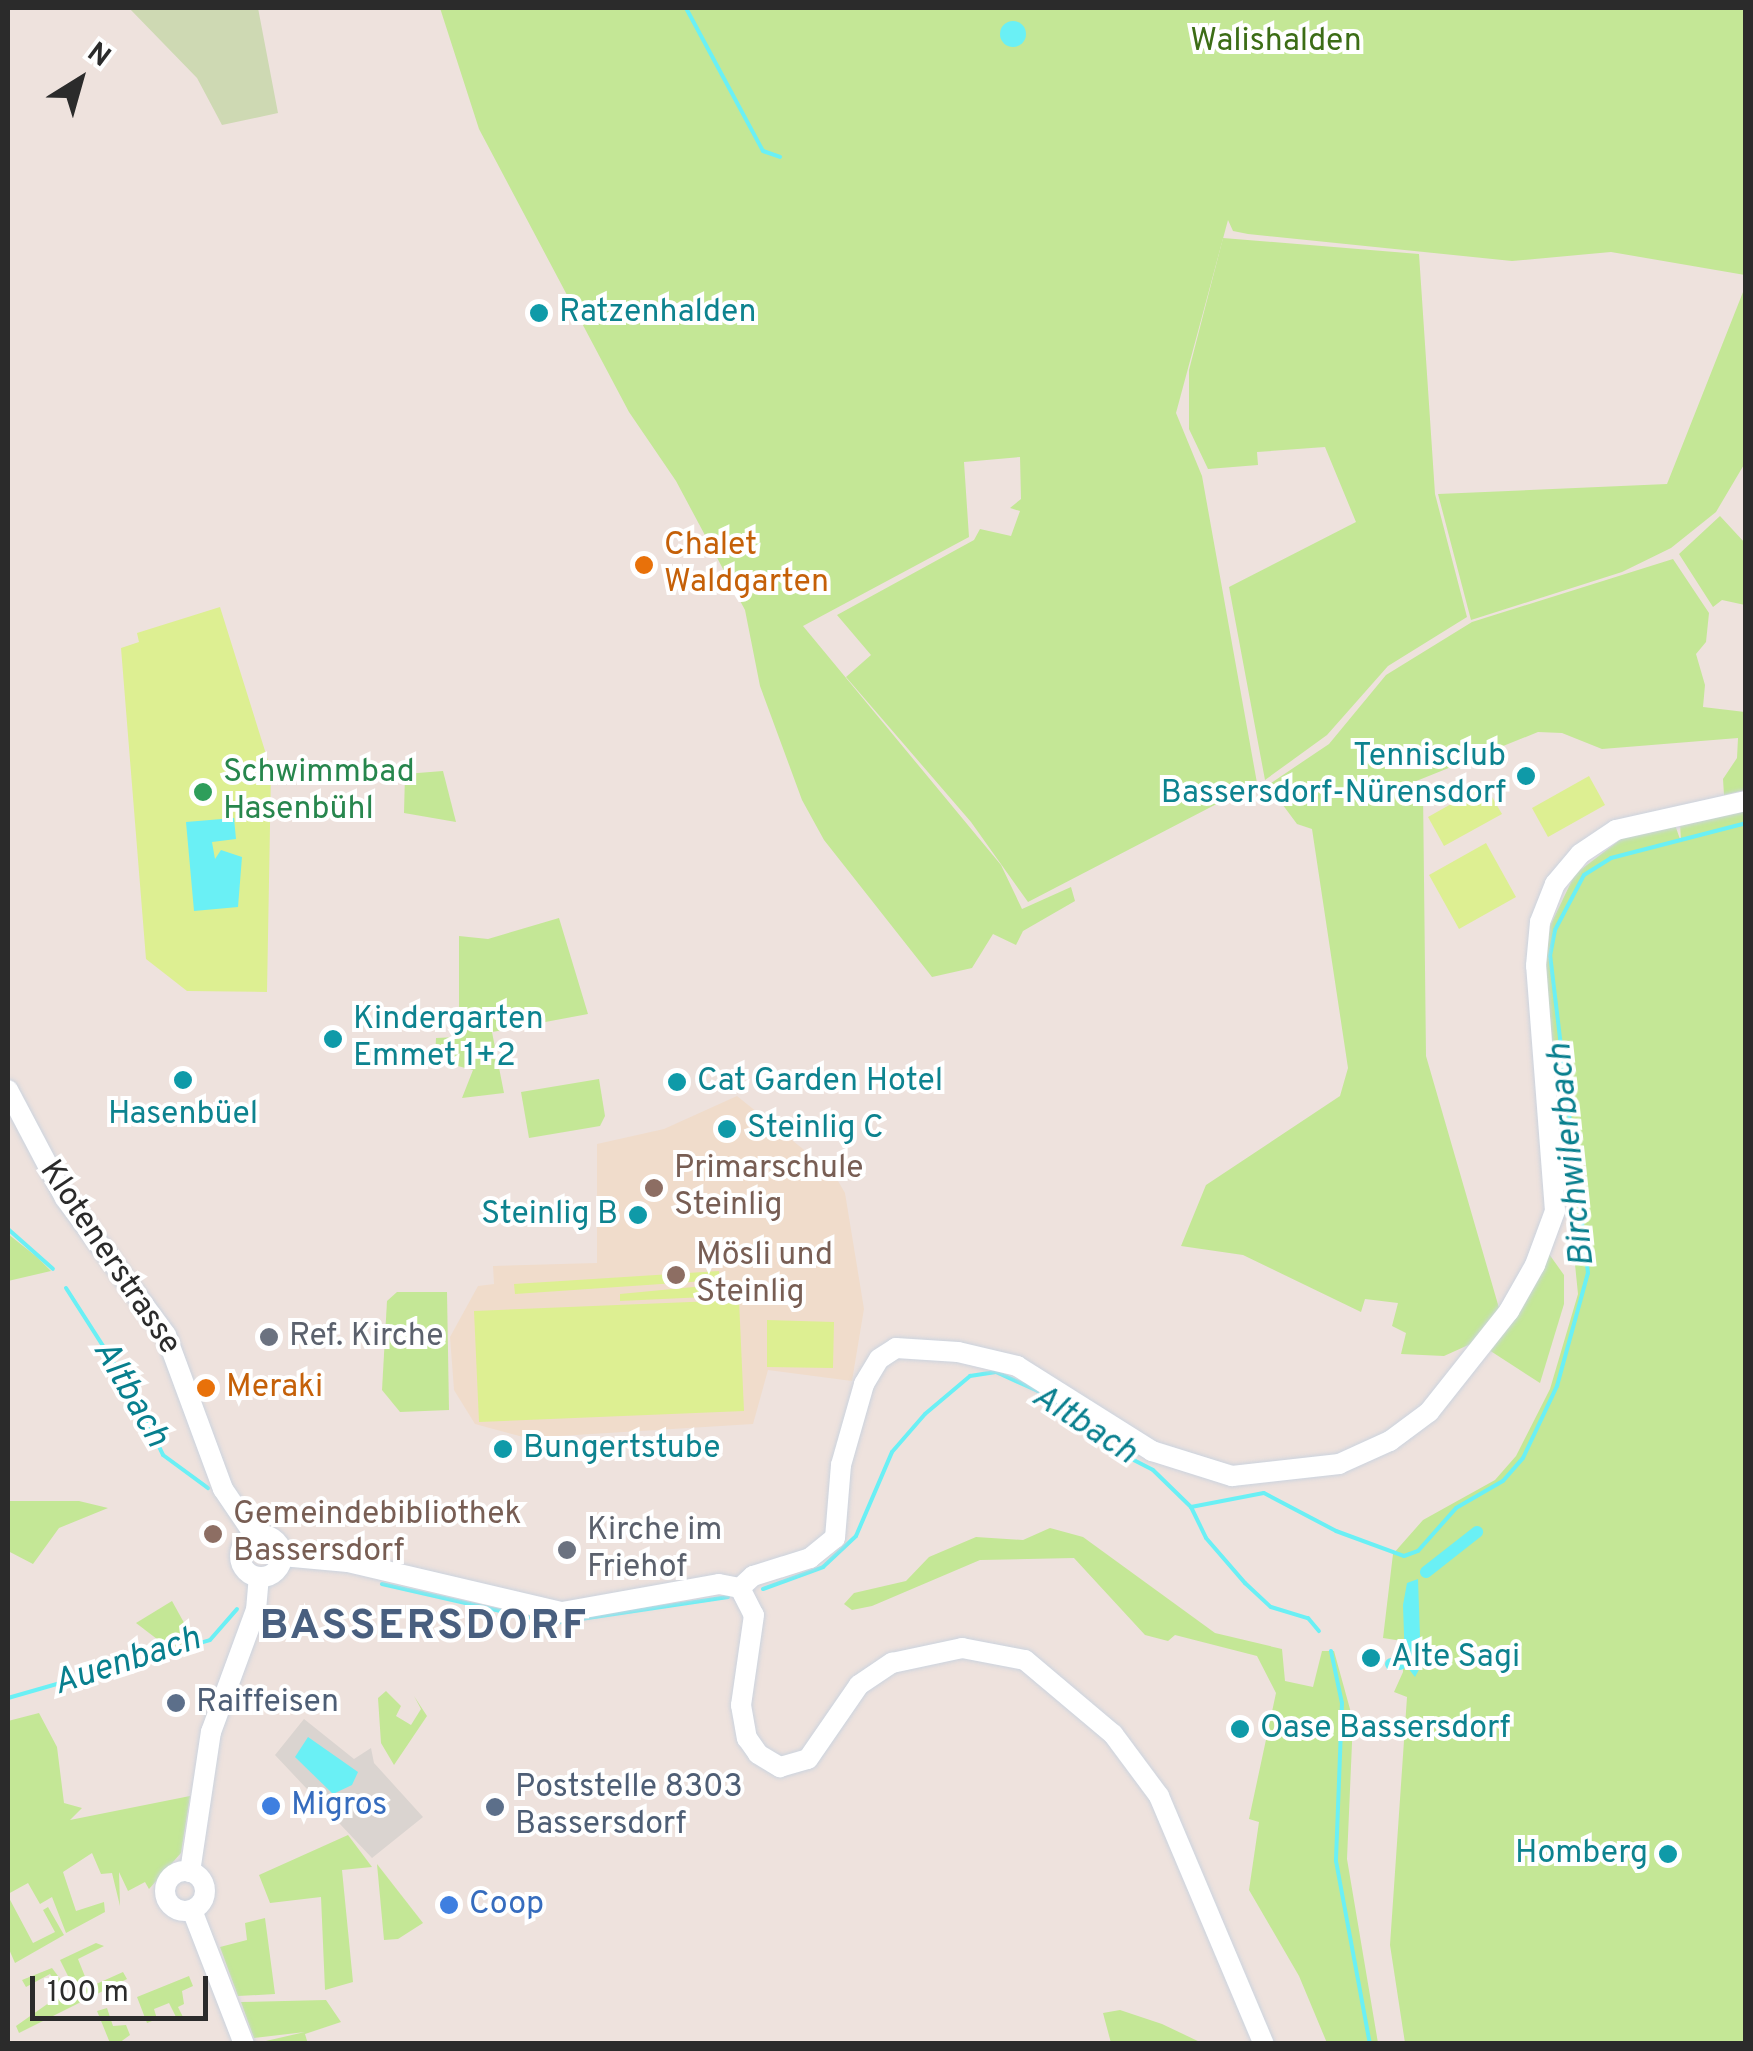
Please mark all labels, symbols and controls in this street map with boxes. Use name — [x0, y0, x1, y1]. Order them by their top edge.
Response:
park label: Walishalden — [1190, 23, 1362, 61]
north arrow — [30, 30, 130, 130]
text: N — [79, 36, 117, 76]
place label: Ratzenhalden — [559, 294, 756, 332]
marker: Ratzenhalden — [528, 302, 550, 324]
place label: Chalet Waldgarten — [664, 528, 829, 603]
marker: Chalet Waldgarten — [633, 554, 655, 576]
place label: Tennisclub Bassersdorf-Nürensdorf — [1161, 739, 1506, 814]
place label: Schwimmbad Hasenbühl — [223, 755, 415, 830]
marker: Tennisclub Bassersdorf-Nürensdorf — [1515, 765, 1537, 787]
marker: Schwimmbad Hasenbühl — [192, 781, 214, 803]
place label: Kindergarten Emmet 1+2 — [353, 1002, 544, 1077]
marker: Kindergarten Emmet 1+2 — [322, 1028, 344, 1050]
water label: Birchwilerbach — [1539, 1041, 1605, 1269]
place label: Cat Garden Hotel — [697, 1063, 943, 1101]
marker: Hasenbüel — [172, 1069, 194, 1091]
marker: Cat Garden Hotel — [666, 1071, 688, 1093]
place label: Hasenbüel — [108, 1096, 258, 1134]
place label: Steinlig C — [747, 1110, 884, 1148]
marker: Steinlig C — [716, 1118, 738, 1140]
place label: Primarschule Steinlig — [674, 1151, 864, 1226]
street label: Klotenerstrasse — [30, 1154, 188, 1362]
marker: Primarschule Steinlig — [643, 1177, 665, 1199]
place label: Steinlig B — [481, 1196, 618, 1234]
marker: Steinlig B — [627, 1204, 649, 1226]
place label: Mösli und Steinlig — [696, 1238, 833, 1313]
marker: Mösli und Steinlig — [665, 1264, 687, 1286]
place label: Ref. Kirche — [289, 1318, 443, 1356]
marker: Ref. Kirche — [258, 1326, 280, 1348]
water label: Altbach — [83, 1333, 177, 1455]
place label: Meraki — [226, 1369, 323, 1407]
water label: Altbach — [1024, 1376, 1144, 1474]
marker: Meraki — [195, 1377, 217, 1399]
place label: Bungertstube — [523, 1430, 721, 1468]
marker: Bungertstube — [492, 1438, 514, 1460]
place label: Gemeindebibliothek Bassersdorf — [233, 1497, 521, 1572]
place label: Kirche im Friehof — [587, 1513, 722, 1588]
marker: Gemeindebibliothek Bassersdorf — [202, 1523, 224, 1545]
marker: Kirche im Friehof — [556, 1539, 578, 1561]
district label: BASSERSDORF — [259, 1603, 589, 1653]
water label: Auenbach — [48, 1619, 206, 1705]
place label: Alte Sagi — [1391, 1639, 1520, 1677]
marker: Alte Sagi — [1360, 1647, 1382, 1669]
place label: Raiffeisen — [196, 1684, 339, 1722]
marker: Raiffeisen — [165, 1692, 187, 1714]
place label: Oase Bassersdorf — [1260, 1710, 1510, 1748]
marker: Oase Bassersdorf — [1229, 1718, 1251, 1740]
place label: Poststelle 8303 Bassersdorf — [515, 1770, 743, 1845]
place label: Migros — [291, 1787, 387, 1825]
marker: Migros — [260, 1795, 282, 1817]
marker: Poststelle 8303 Bassersdorf — [484, 1796, 506, 1818]
place label: Homberg — [1515, 1835, 1648, 1873]
marker: Homberg — [1657, 1843, 1679, 1865]
place label: Coop — [469, 1886, 544, 1924]
marker: Coop — [438, 1894, 460, 1916]
scale bar — [35, 1956, 212, 2018]
text: 100 m — [47, 1975, 129, 2012]

